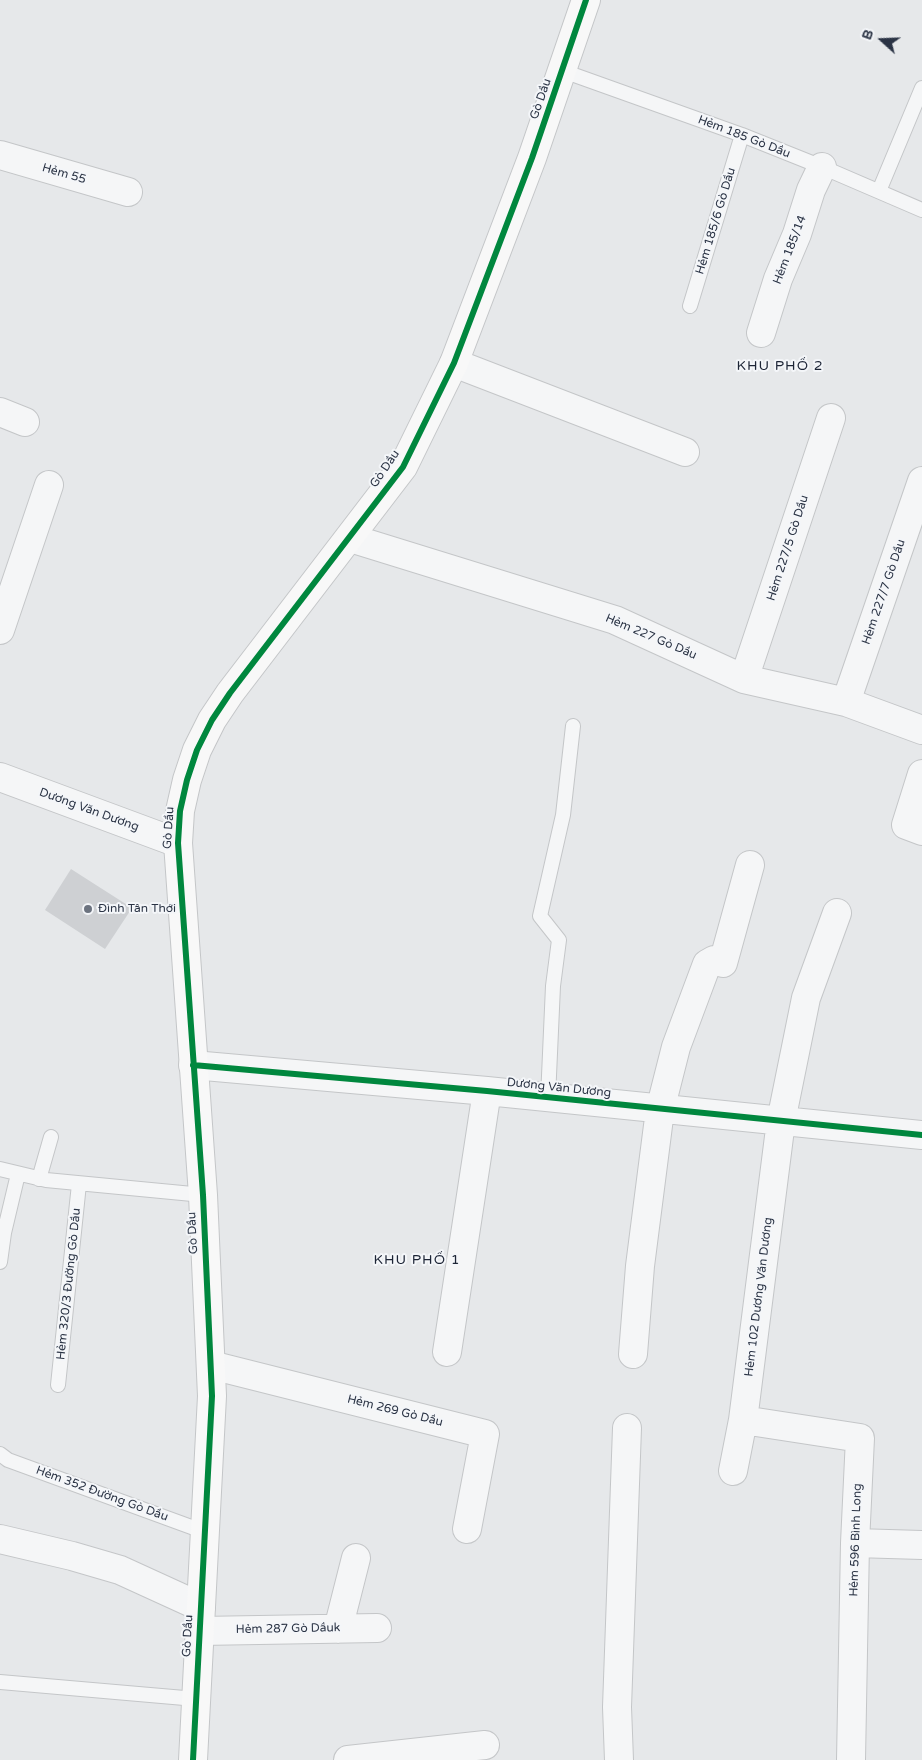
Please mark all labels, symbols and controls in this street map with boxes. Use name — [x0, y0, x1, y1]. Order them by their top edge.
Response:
north arrow — [857, 15, 907, 65]
text: B — [858, 27, 877, 42]
street label: Gò Dầu — [527, 77, 555, 121]
street label: Hẻm 185 Gò Dầu — [696, 113, 792, 161]
street label: Hẻm 55 — [40, 161, 88, 187]
street label: Hẻm 185/6 Gò Dầu — [693, 166, 739, 276]
street label: Hẻm 185/14 — [770, 213, 810, 287]
district label: KHU PHỐ 2 — [735, 358, 825, 374]
street label: Gò Dầu — [367, 447, 403, 491]
street label: Hẻm 227/5 Gò Dầu — [764, 493, 812, 603]
street label: Hẻm 227/7 Gò Dầu — [859, 537, 909, 647]
street label: Hẻm 227 Gò Dầu — [603, 611, 699, 663]
street label: Dương Văn Dương — [37, 785, 141, 835]
street label: Gò Dầu — [160, 806, 178, 850]
place label: Đình Tân Thới — [98, 902, 176, 916]
marker: Đình Tân Thới — [82, 903, 94, 915]
street label: Dương Văn Dương — [506, 1075, 612, 1101]
street label: Hẻm 320/3 Đường Gò Dầu — [54, 1207, 84, 1361]
street label: Gò Dầu — [185, 1211, 201, 1255]
street label: Hẻm 102 Dương Văn Dương — [742, 1216, 776, 1378]
district label: KHU PHỐ 1 — [372, 1252, 462, 1268]
street label: Hẻm 269 Gò Dầu — [346, 1392, 444, 1430]
street label: Hẻm 352 Đường Gò Dầu — [34, 1463, 170, 1525]
street label: Hẻm 596 Bình Long — [847, 1483, 865, 1597]
street label: Gò Dầu — [180, 1614, 196, 1658]
street label: Hẻm 287 Gò Dầuk — [236, 1621, 340, 1637]

